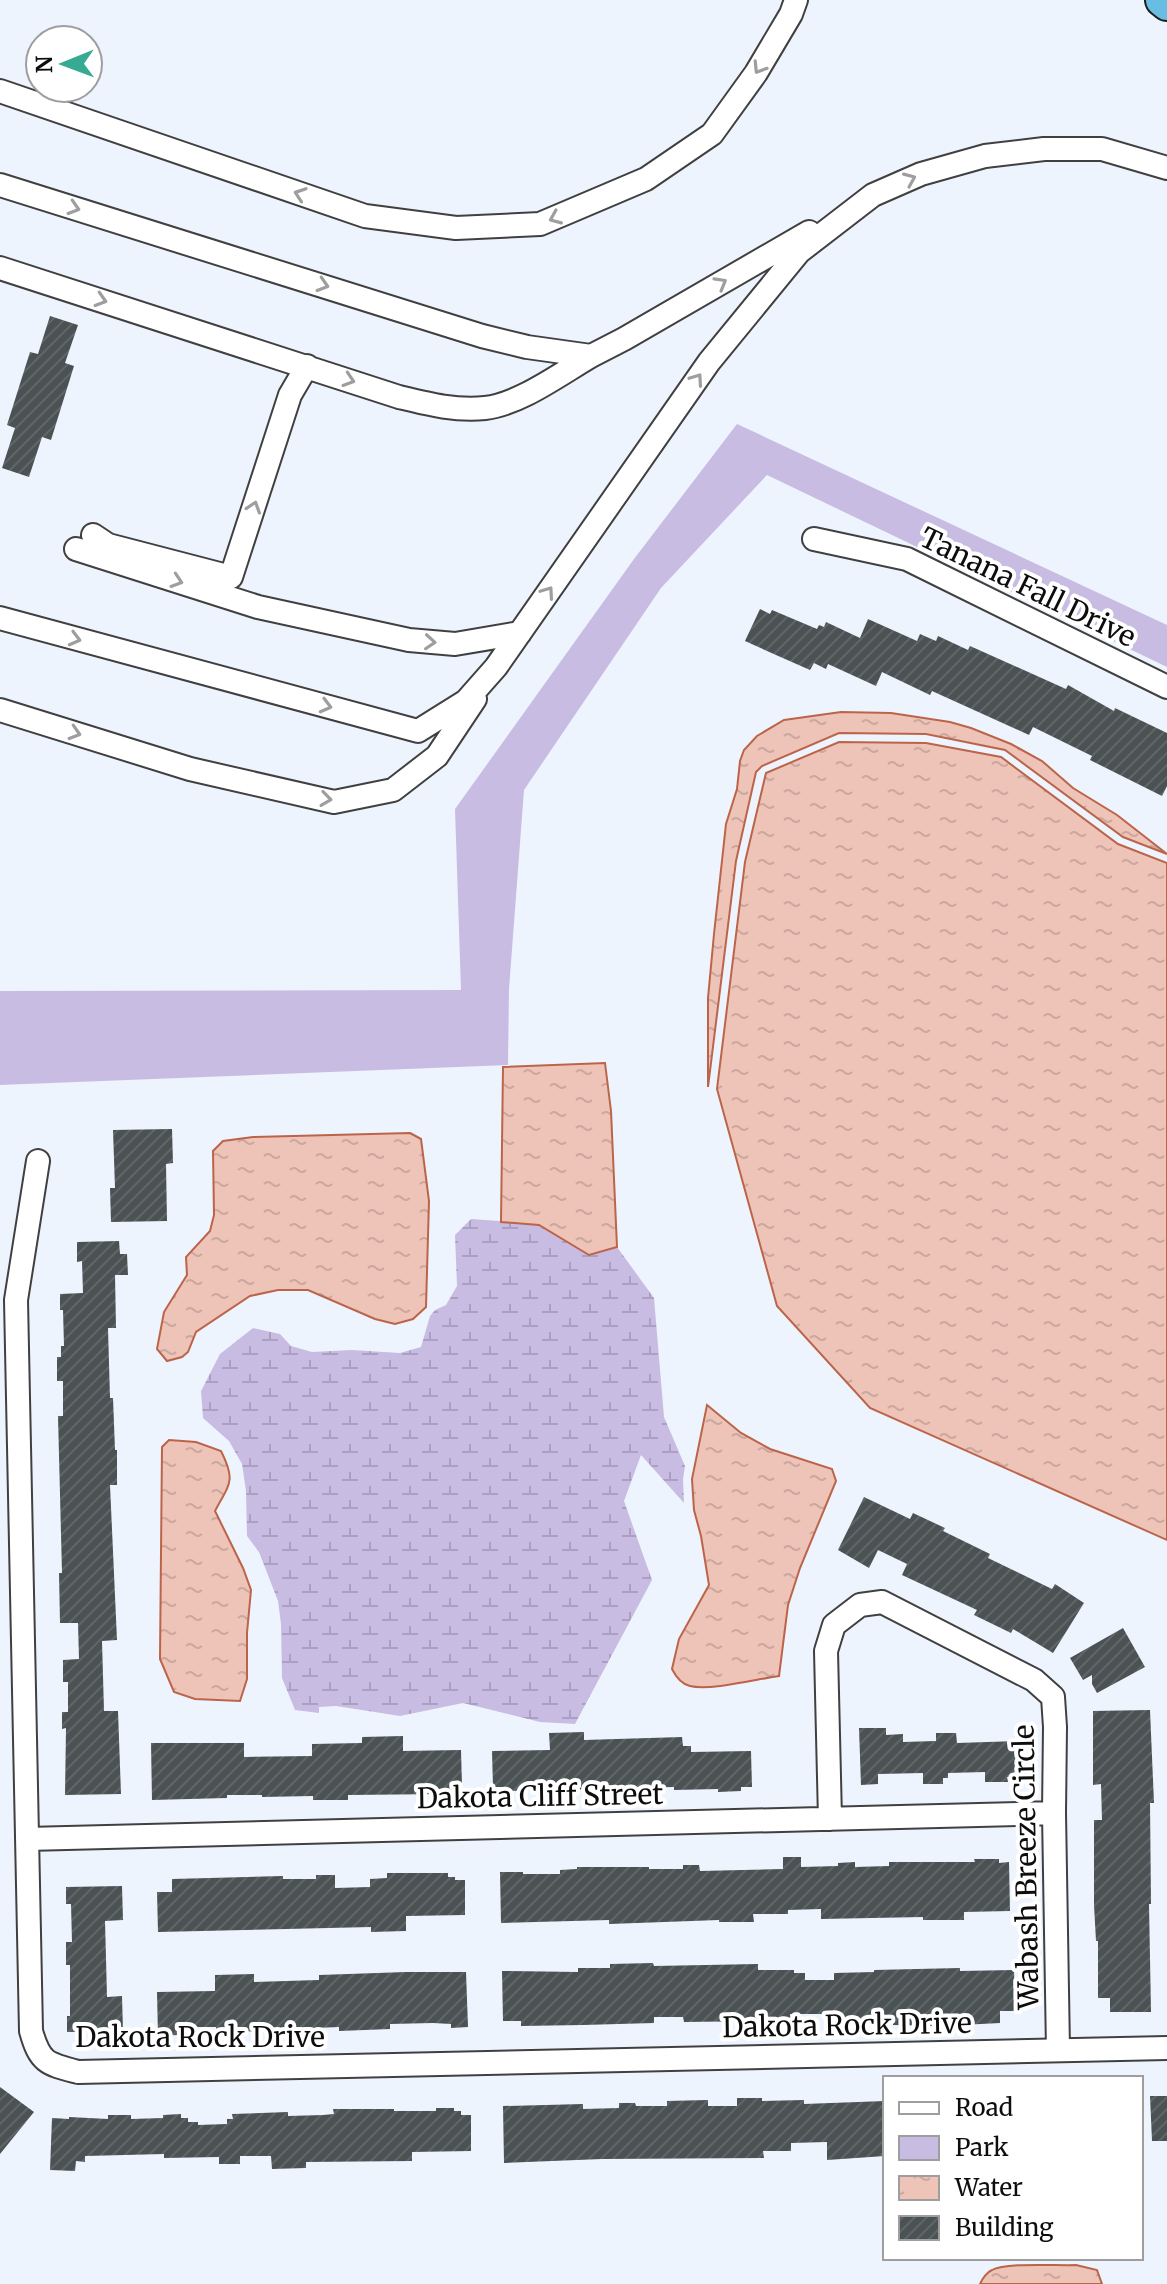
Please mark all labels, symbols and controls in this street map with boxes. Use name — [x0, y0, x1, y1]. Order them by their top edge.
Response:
north arrow — [24, 24, 104, 104]
text: N — [30, 55, 58, 73]
one-way arrow — [753, 60, 768, 74]
one-way arrow — [902, 172, 916, 189]
one-way arrow — [294, 188, 308, 204]
one-way arrow — [67, 199, 81, 215]
one-way arrow — [548, 209, 563, 225]
one-way arrow — [315, 276, 329, 292]
one-way arrow — [713, 277, 727, 293]
one-way arrow — [94, 291, 107, 307]
one-way arrow — [341, 370, 355, 386]
one-way arrow — [687, 373, 702, 387]
one-way arrow — [244, 501, 260, 515]
street label: Tanana Fall Drive — [914, 519, 1142, 655]
one-way arrow — [170, 572, 184, 588]
one-way arrow — [538, 586, 553, 600]
one-way arrow — [68, 629, 82, 646]
one-way arrow — [424, 633, 437, 650]
one-way arrow — [319, 697, 333, 713]
one-way arrow — [67, 724, 81, 740]
one-way arrow — [319, 790, 332, 807]
street label: Wabash Breeze Circle — [1006, 1724, 1047, 2011]
street label: Dakota Cliff Street — [416, 1776, 664, 1816]
street label: Dakota Rock Drive — [722, 2005, 972, 2045]
street label: Dakota Rock Drive — [75, 2019, 325, 2055]
legend — [883, 2076, 1143, 2260]
text: Road — [955, 2092, 1013, 2123]
text: Park — [955, 2132, 1009, 2163]
text: Water — [954, 2172, 1023, 2203]
text: Building — [955, 2212, 1054, 2243]

